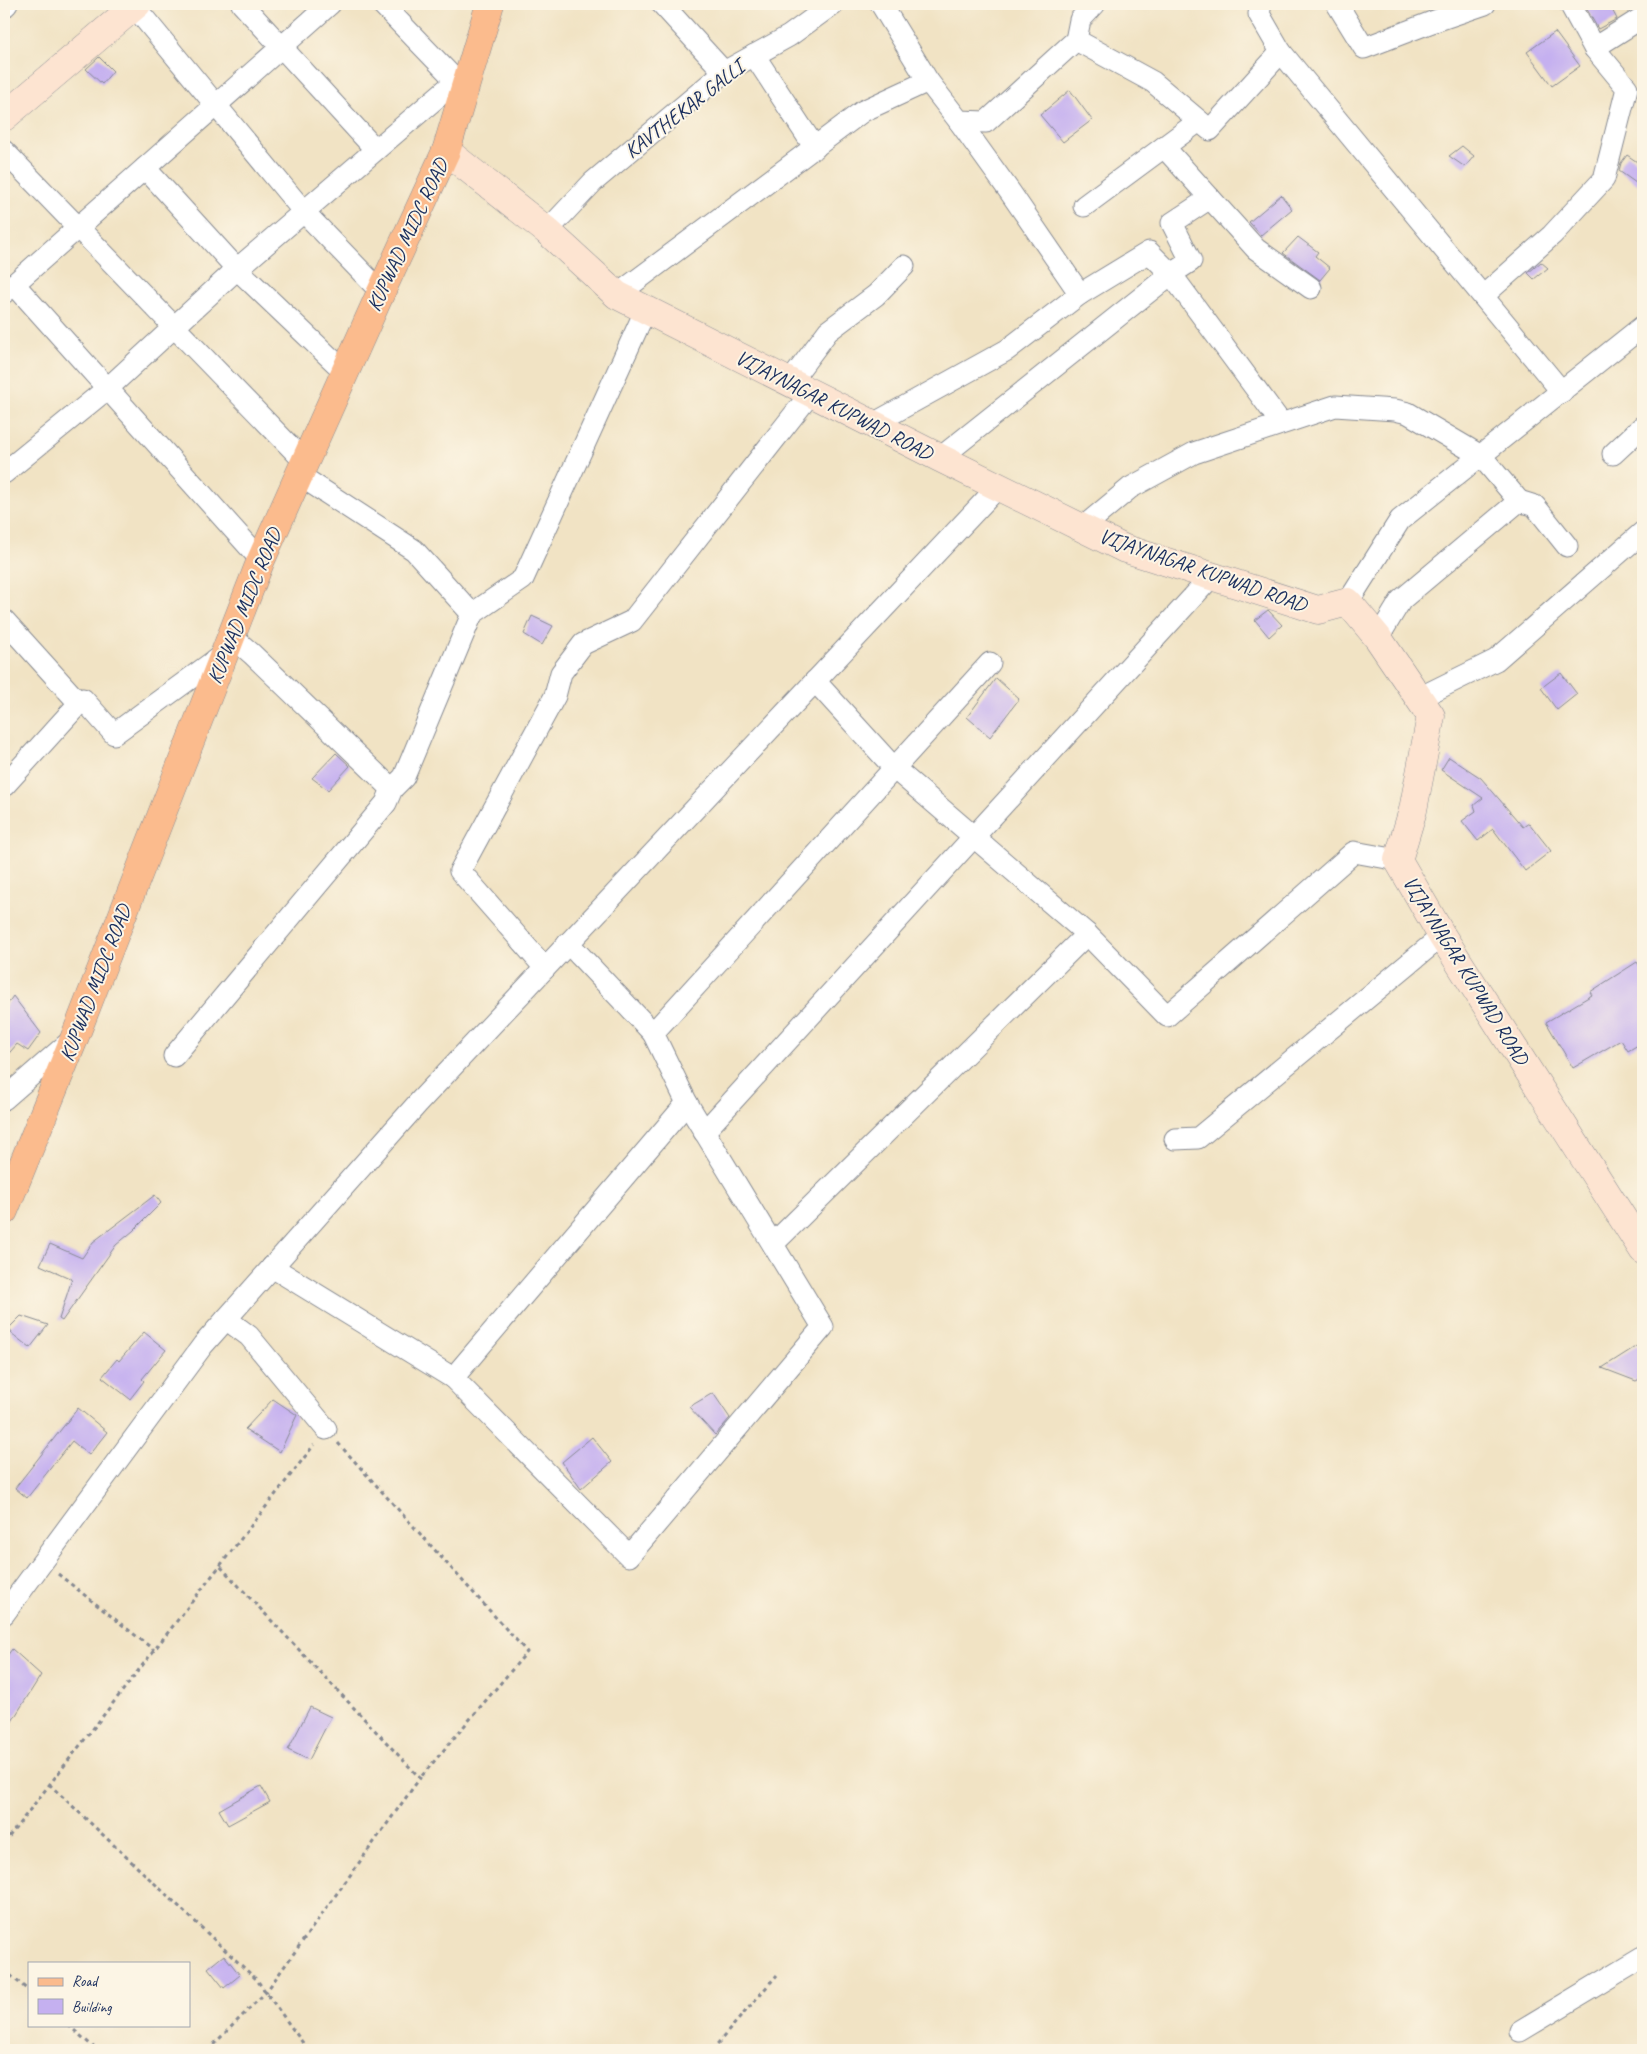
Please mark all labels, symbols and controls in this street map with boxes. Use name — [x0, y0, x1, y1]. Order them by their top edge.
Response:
street label: KAVTHEKAR GALLI — [619, 51, 753, 164]
street label: KUPWAD MIDC ROAD — [360, 153, 454, 315]
street label: VIJAYNAGAR KUPWAD ROAD — [731, 344, 938, 467]
street label: VIJAYNAGAR KUPWAD ROAD — [1096, 522, 1312, 618]
street label: KUPWAD MIDC ROAD — [201, 523, 288, 687]
street label: VIJAYNAGAR KUPWAD ROAD — [1397, 871, 1536, 1071]
street label: KUPWAD MIDC ROAD — [53, 899, 137, 1065]
legend — [28, 1962, 190, 2026]
text: Road — [72, 1972, 99, 1991]
text: Building — [72, 1998, 112, 2017]

